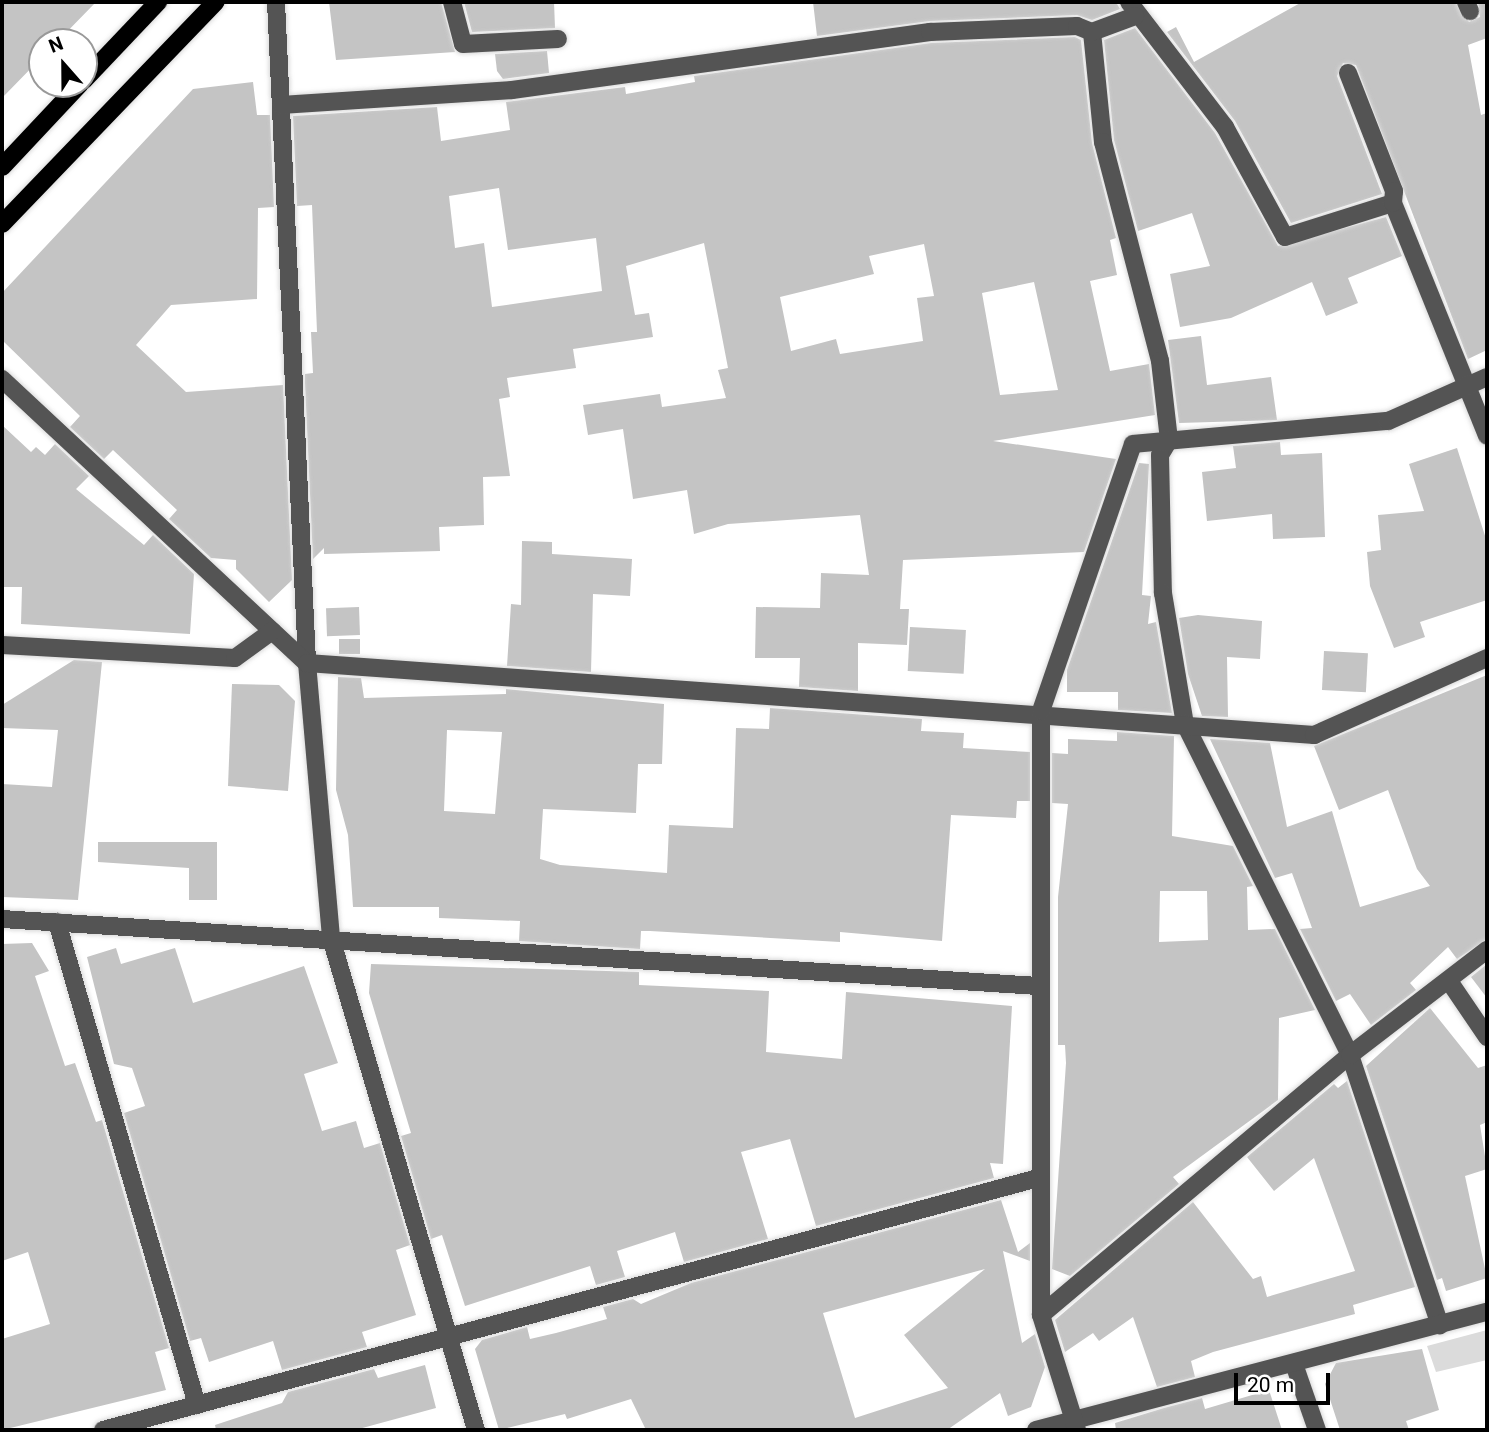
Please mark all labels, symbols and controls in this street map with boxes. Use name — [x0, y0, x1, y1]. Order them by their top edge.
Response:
north arrow — [28, 28, 98, 98]
text: N — [46, 32, 66, 58]
scale bar — [1237, 1358, 1333, 1402]
text: 20 m — [1247, 1373, 1294, 1397]

